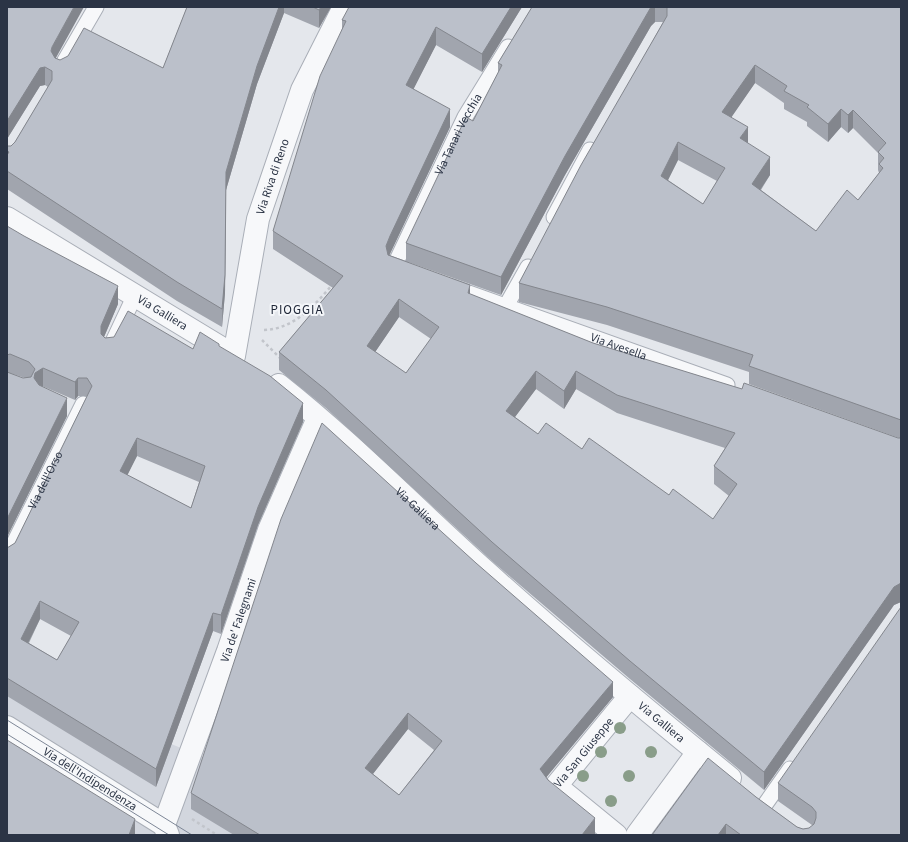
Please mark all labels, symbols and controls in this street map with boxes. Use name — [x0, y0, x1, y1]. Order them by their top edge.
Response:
street label: Via Tanari Vecchia — [431, 90, 487, 178]
street label: Via Riva di Reno — [252, 137, 294, 217]
street label: Via Galliera — [134, 291, 191, 335]
district label: PIOGGIA — [271, 301, 323, 319]
street label: Via Avesella — [588, 329, 649, 365]
street label: Via dell'Orso — [24, 448, 67, 512]
street label: Via Galliera — [391, 484, 444, 534]
street label: Via de' Falegnami — [217, 576, 261, 665]
street label: Via Galliera — [634, 698, 688, 747]
street label: Via San Giuseppe — [550, 714, 618, 791]
street label: Via dell'Indipendenza — [40, 744, 140, 815]

